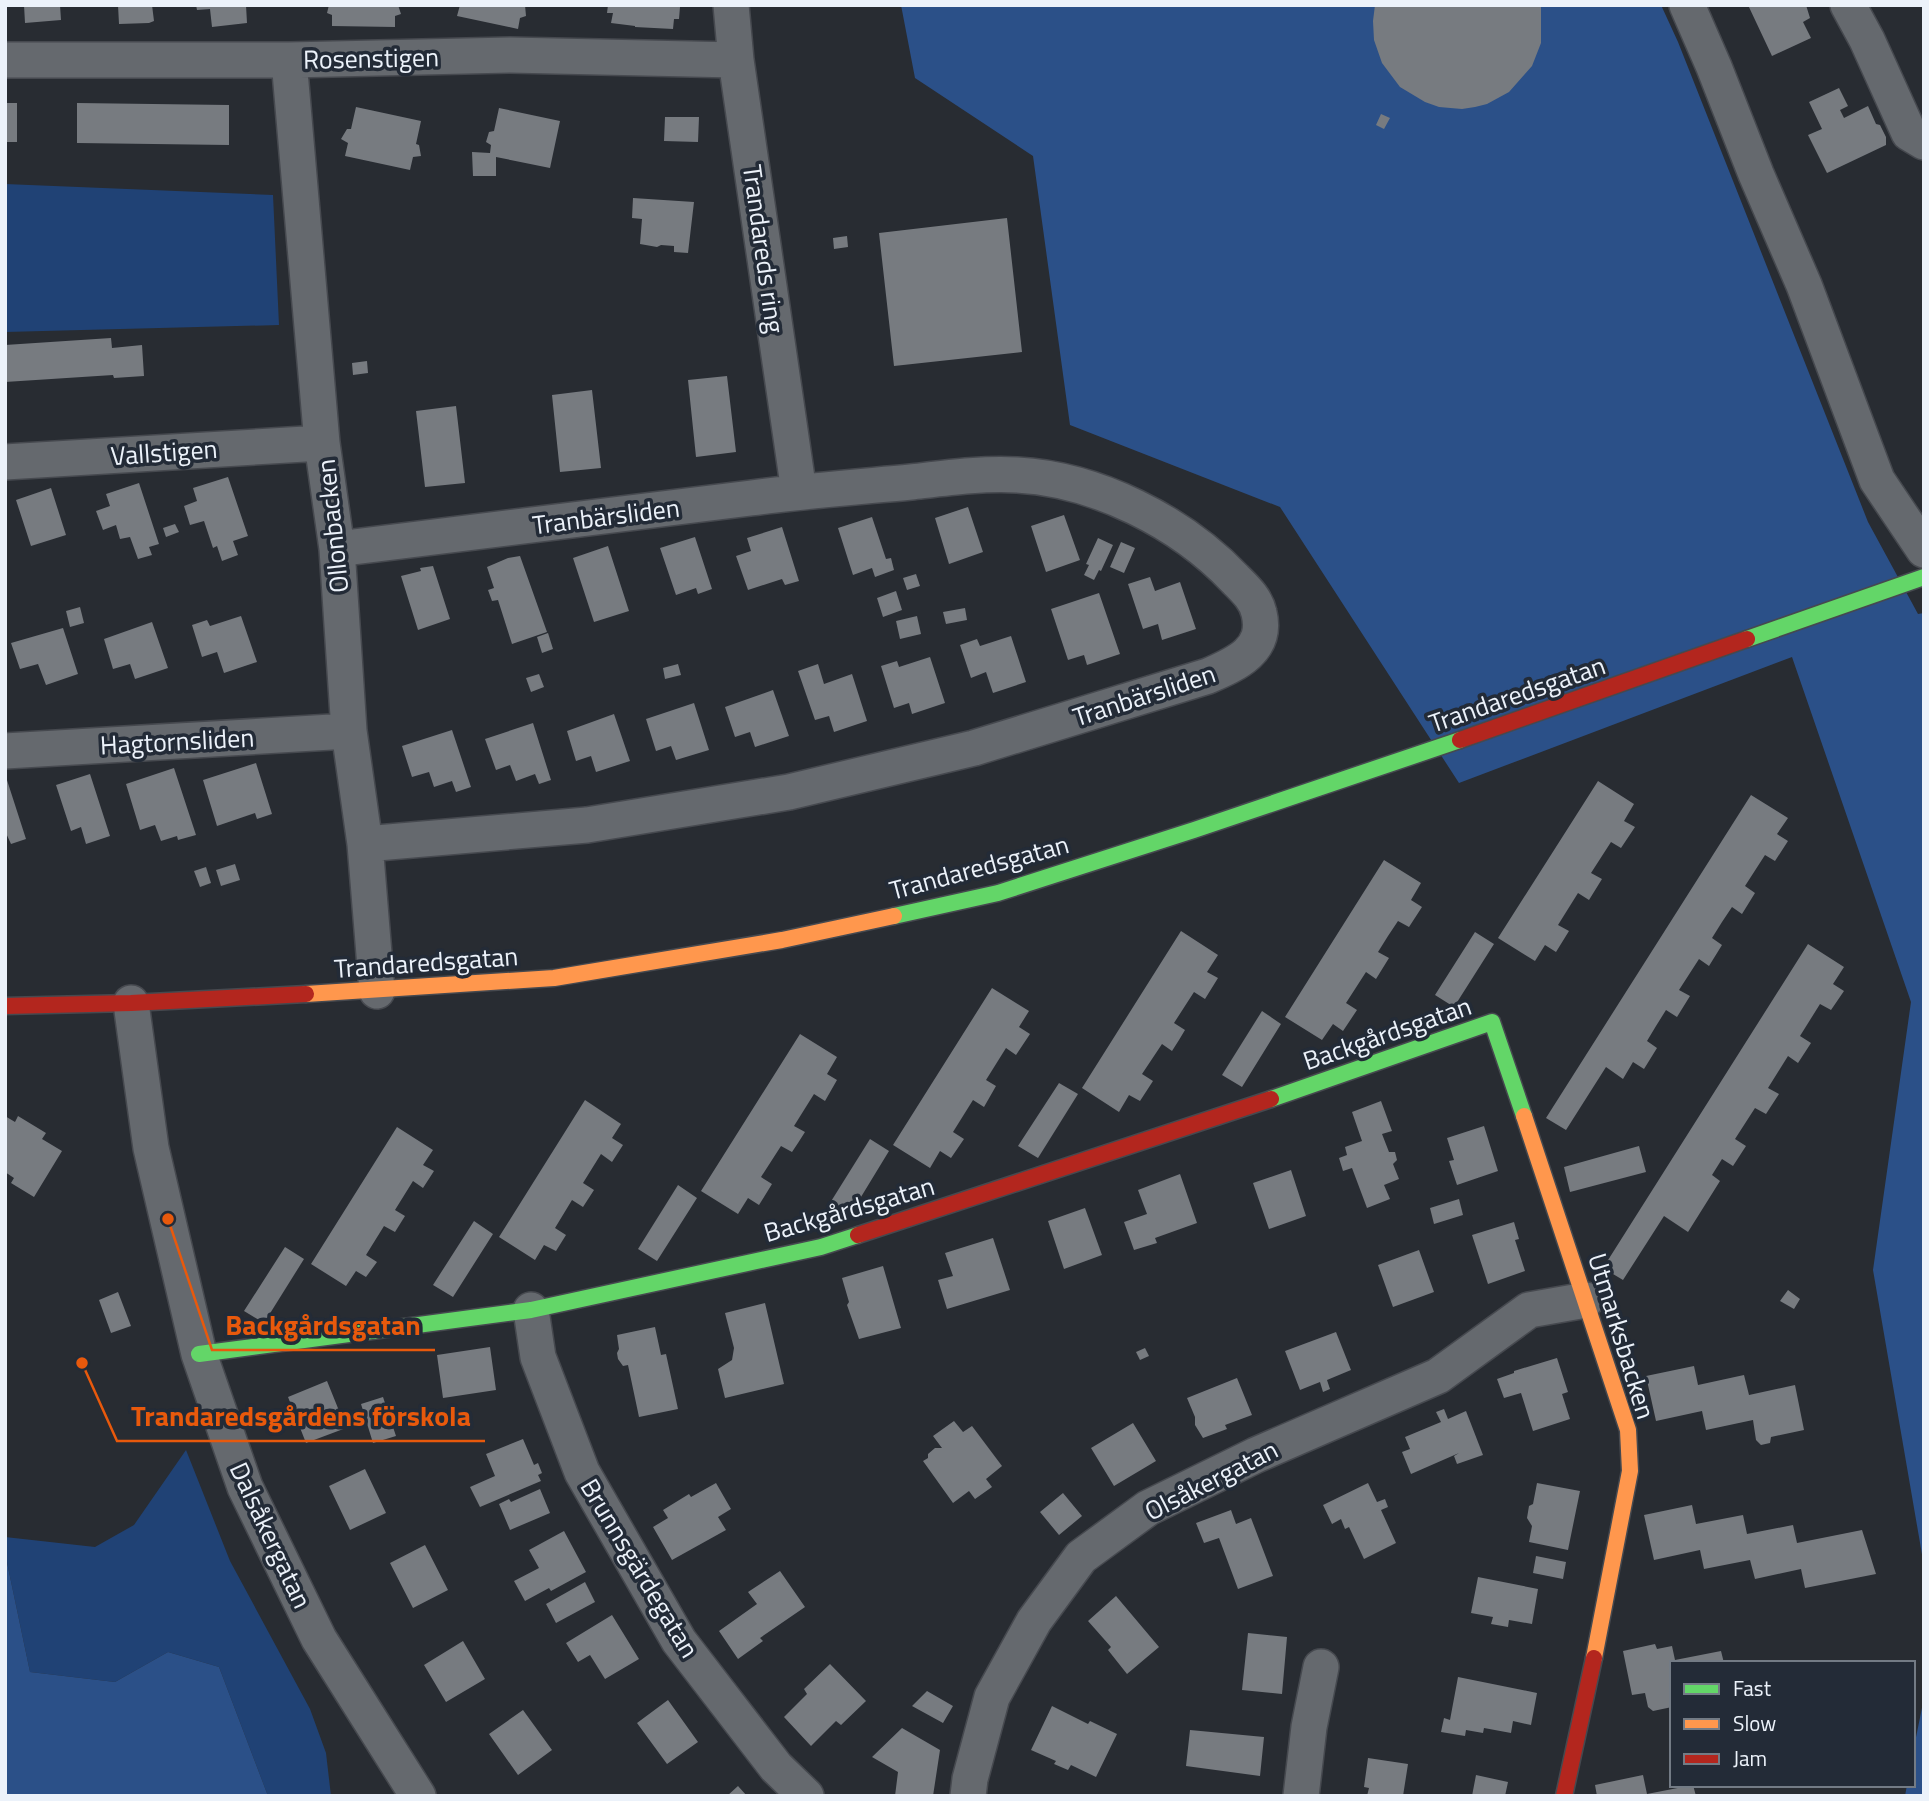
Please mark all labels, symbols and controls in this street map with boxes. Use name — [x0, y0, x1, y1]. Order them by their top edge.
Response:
street label: Rosenstigen — [303, 37, 439, 79]
street label: Trandareds ring — [733, 162, 795, 336]
street label: Vallstigen — [109, 429, 219, 475]
street label: Ollonbacken — [306, 457, 358, 595]
street label: Tranbärsliden — [530, 488, 682, 544]
street label: Trandaredsgatan — [1424, 646, 1610, 742]
street label: Tranbärsliden — [1068, 654, 1220, 736]
street label: Hagtornsliden — [99, 717, 255, 765]
street label: Trandaredsgatan — [885, 824, 1073, 910]
street label: Trandaredsgatan — [333, 936, 519, 988]
street label: Backgårdsgatan — [1298, 986, 1476, 1080]
street label: Backgårdsgatan — [759, 1166, 939, 1252]
street label: Utmarksbacken — [1578, 1248, 1666, 1424]
callout: Backgårdsgatan — [212, 1301, 435, 1350]
text: Backgårdsgatan — [225, 1303, 421, 1346]
callout: Trandaredsgårdens förskola — [117, 1392, 485, 1441]
text: Trandaredsgårdens förskola — [131, 1394, 471, 1437]
street label: Olsåkergatan — [1138, 1430, 1284, 1530]
street label: Dalsåkergatan — [220, 1455, 322, 1615]
street label: Brunnsgärdegatan — [571, 1471, 709, 1665]
legend — [1670, 1661, 1915, 1787]
text: Fast — [1733, 1672, 1772, 1704]
text: Slow — [1733, 1707, 1776, 1739]
text: Jam — [1733, 1742, 1767, 1774]

